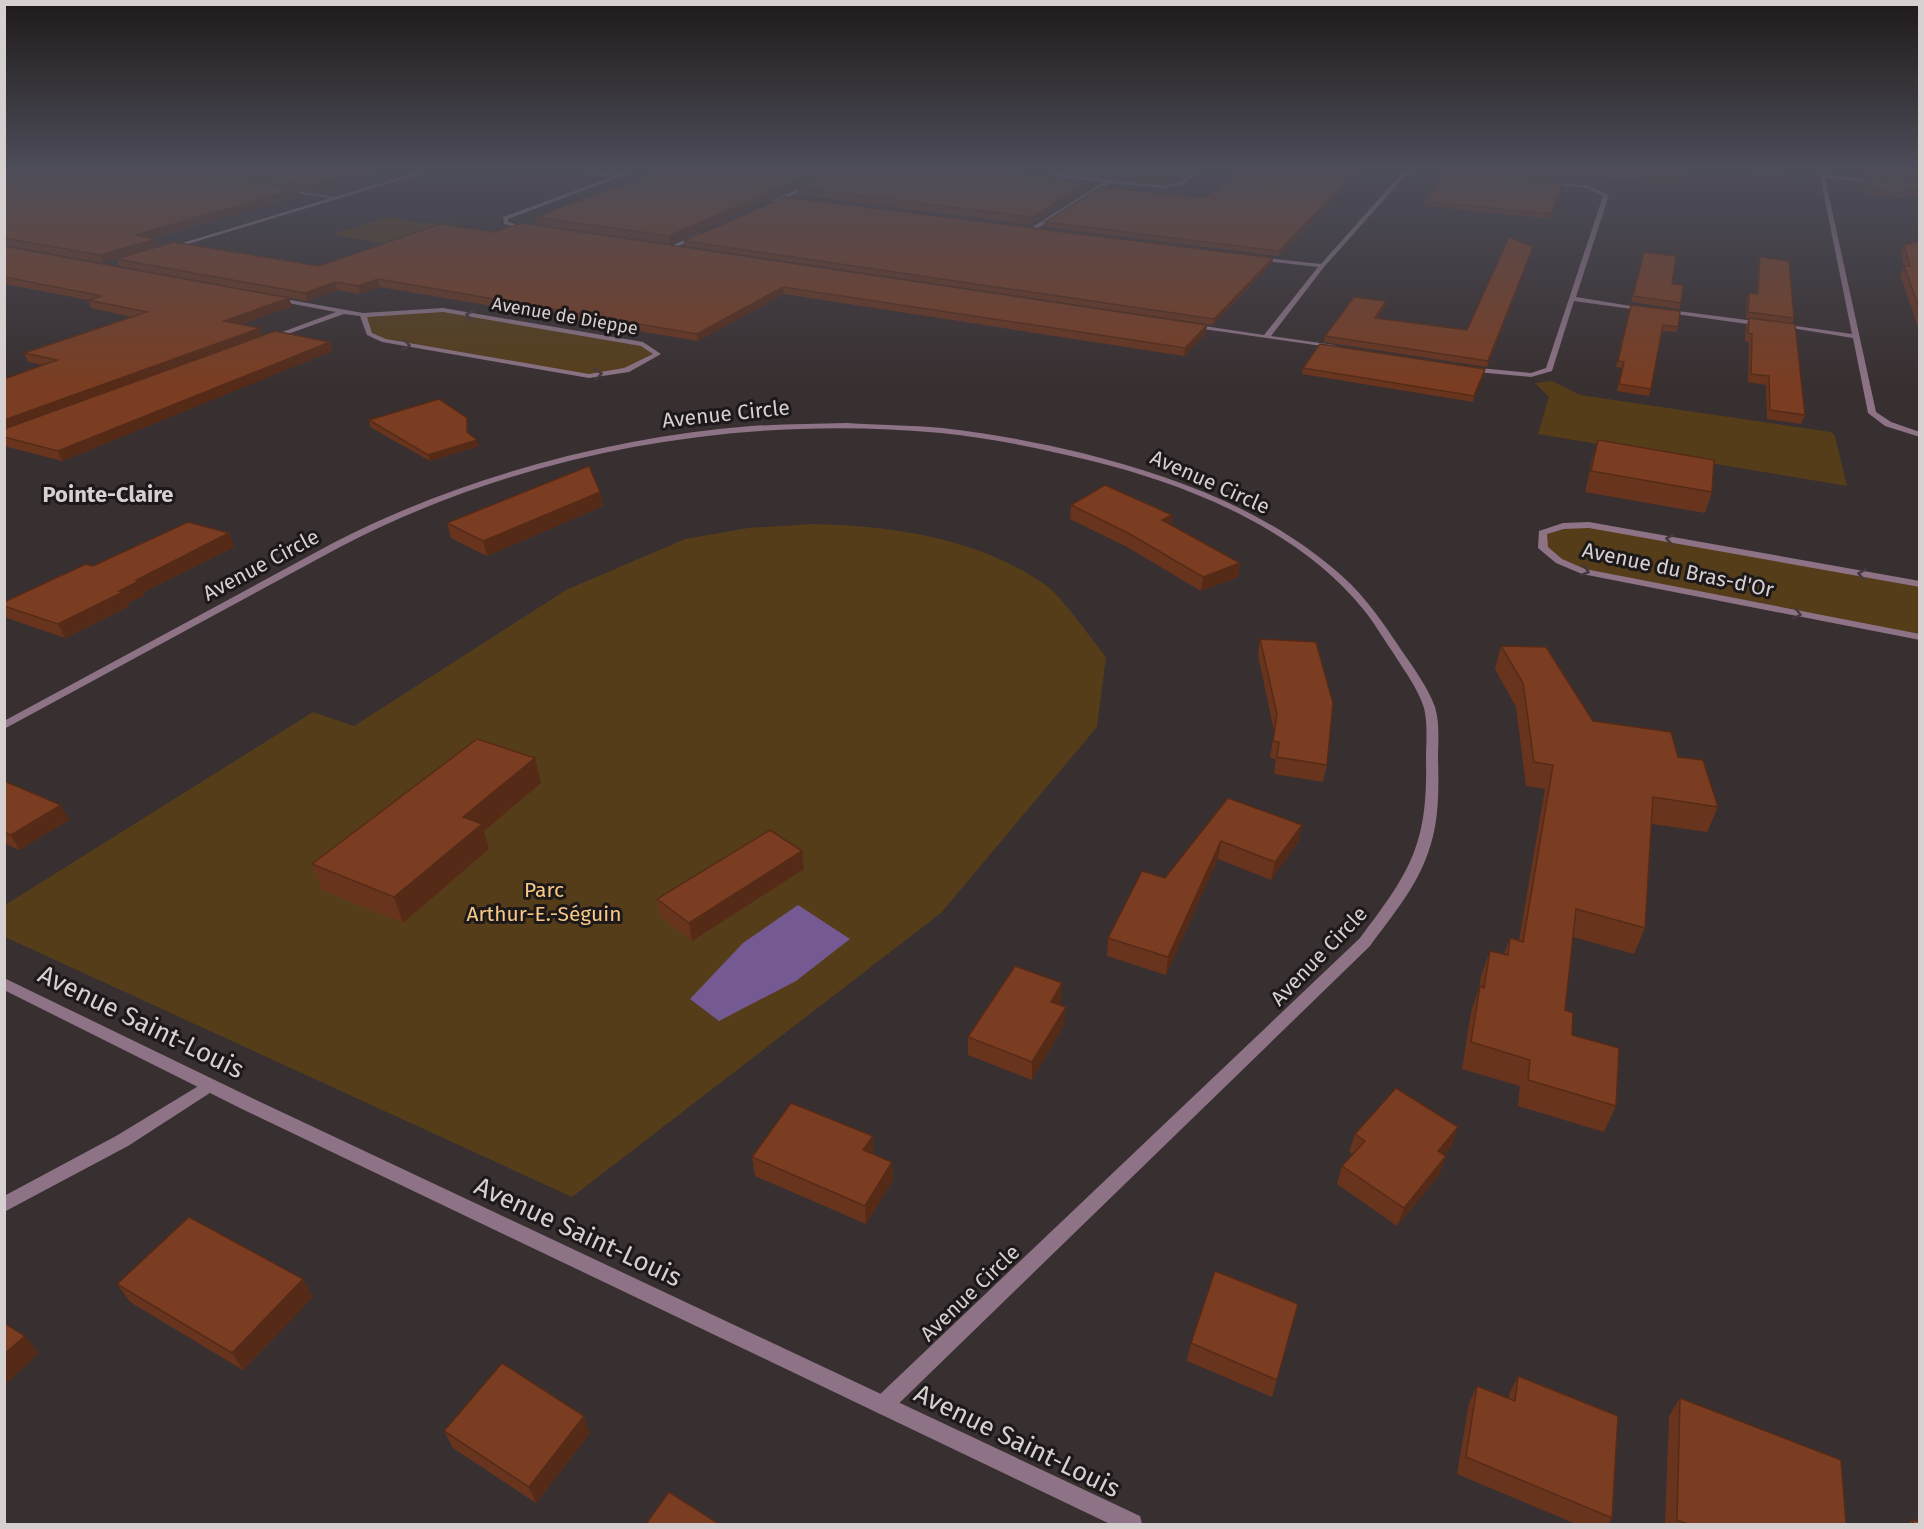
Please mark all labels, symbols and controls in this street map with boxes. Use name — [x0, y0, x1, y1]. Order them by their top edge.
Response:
street label: Avenue de Dieppe — [490, 292, 640, 340]
one-way arrow — [465, 309, 475, 321]
one-way arrow — [400, 338, 410, 351]
one-way arrow — [593, 369, 603, 381]
street label: Avenue Circle — [661, 394, 791, 434]
street label: Avenue Circle — [1146, 444, 1274, 520]
district label: Pointe-Claire — [43, 481, 173, 508]
street label: Avenue Circle — [198, 523, 324, 607]
one-way arrow — [1665, 533, 1675, 546]
street label: Avenue du Bras-d'Or — [1580, 537, 1776, 603]
one-way arrow — [1580, 564, 1590, 576]
one-way arrow — [1857, 568, 1867, 580]
one-way arrow — [1792, 607, 1802, 620]
park label: Parc Arthur-E.-Séguin — [466, 877, 622, 927]
street label: Avenue Circle — [1265, 901, 1373, 1011]
street label: Avenue Saint-Louis — [33, 959, 249, 1085]
street label: Avenue Saint-Louis — [469, 1170, 687, 1294]
street label: Avenue Circle — [915, 1239, 1025, 1347]
street label: Avenue Saint-Louis — [909, 1378, 1125, 1504]

